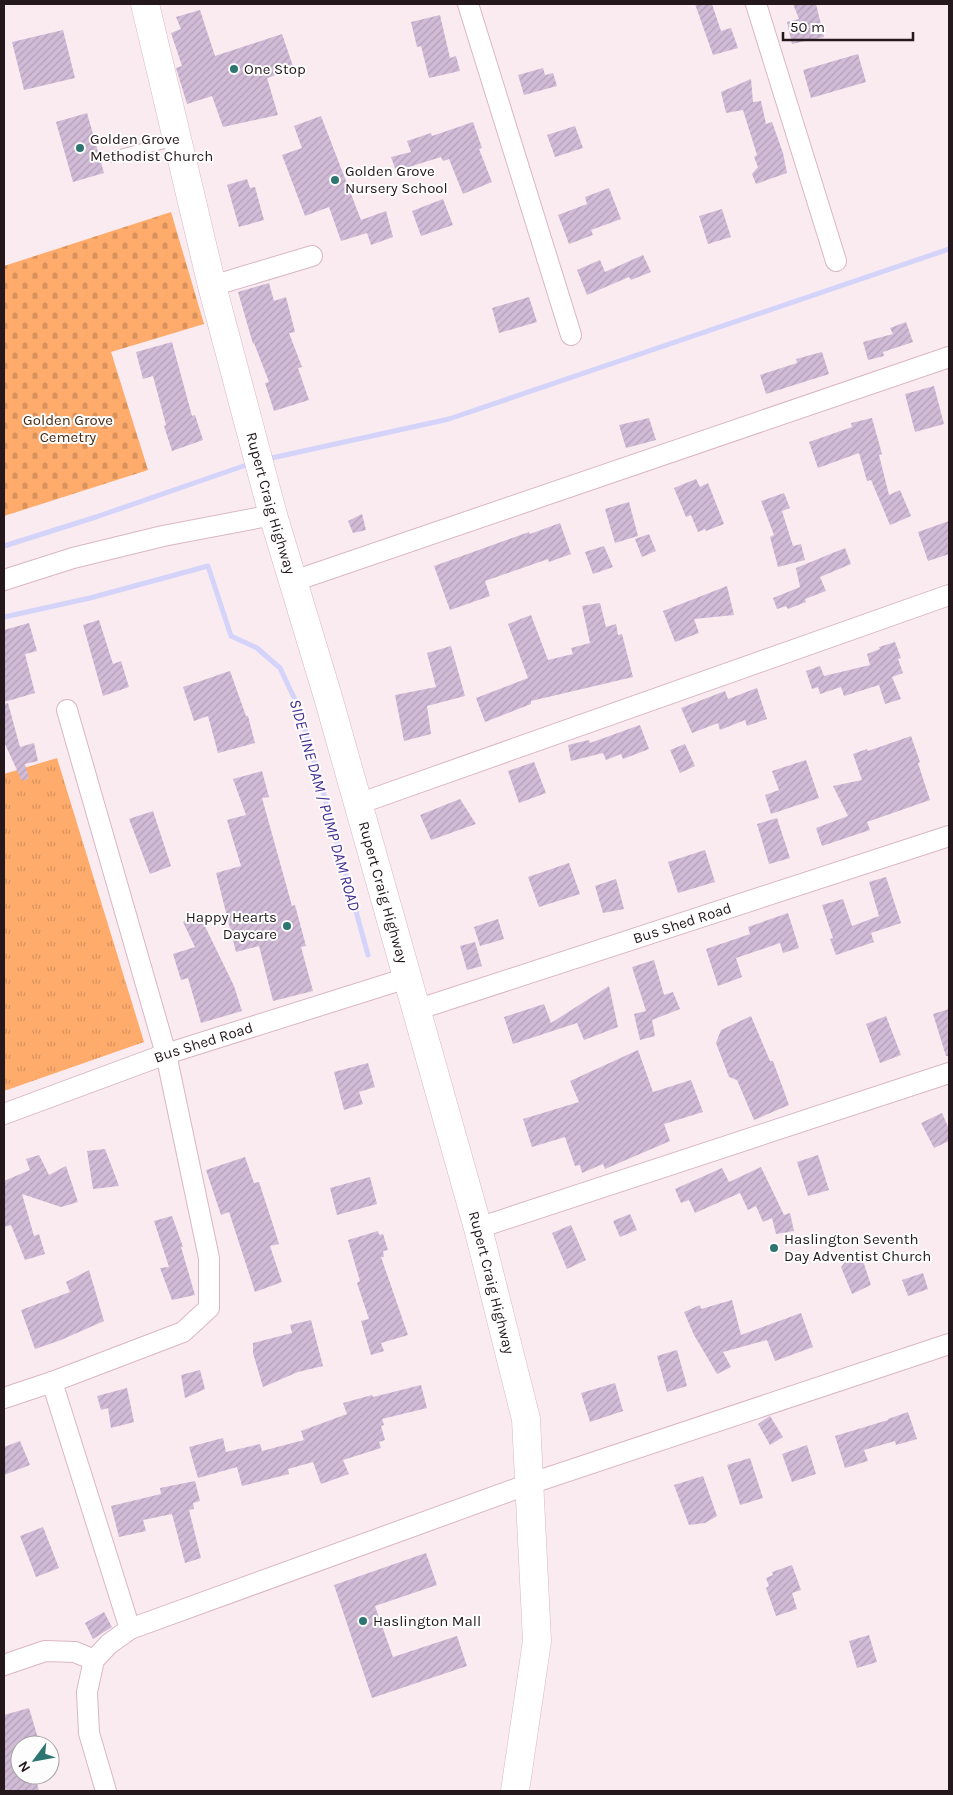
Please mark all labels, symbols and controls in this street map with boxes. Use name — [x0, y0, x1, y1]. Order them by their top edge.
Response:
scale bar — [783, 10, 913, 42]
text: 50 m — [790, 18, 825, 36]
place label: One Stop — [244, 60, 306, 78]
marker: One Stop — [228, 63, 240, 75]
place label: Golden Grove Methodist Church — [90, 130, 213, 165]
marker: Golden Grove Methodist Church — [74, 142, 86, 154]
place label: Golden Grove Nursery School — [345, 162, 448, 197]
marker: Golden Grove Nursery School — [329, 174, 341, 186]
park label: Golden Grove Cemetry — [23, 411, 113, 446]
street label: Rupert Craig Highway — [242, 430, 299, 577]
water label: SIDE LINE DAM / PUMP DAM ROAD — [286, 697, 364, 914]
street label: Rupert Craig Highway — [355, 819, 412, 966]
street label: Bus Shed Road — [631, 899, 734, 948]
place label: Happy Hearts Daycare — [186, 908, 277, 943]
marker: Happy Hearts Daycare — [281, 920, 293, 932]
street label: Bus Shed Road — [152, 1018, 255, 1067]
street label: Rupert Craig Highway — [465, 1209, 518, 1356]
place label: Haslington Seventh Day Adventist Church — [784, 1230, 931, 1265]
marker: Haslington Seventh Day Adventist Church — [768, 1242, 780, 1254]
place label: Haslington Mall — [373, 1612, 481, 1630]
marker: Haslington Mall — [357, 1615, 369, 1627]
north arrow — [10, 1735, 60, 1785]
text: N — [15, 1758, 34, 1775]

